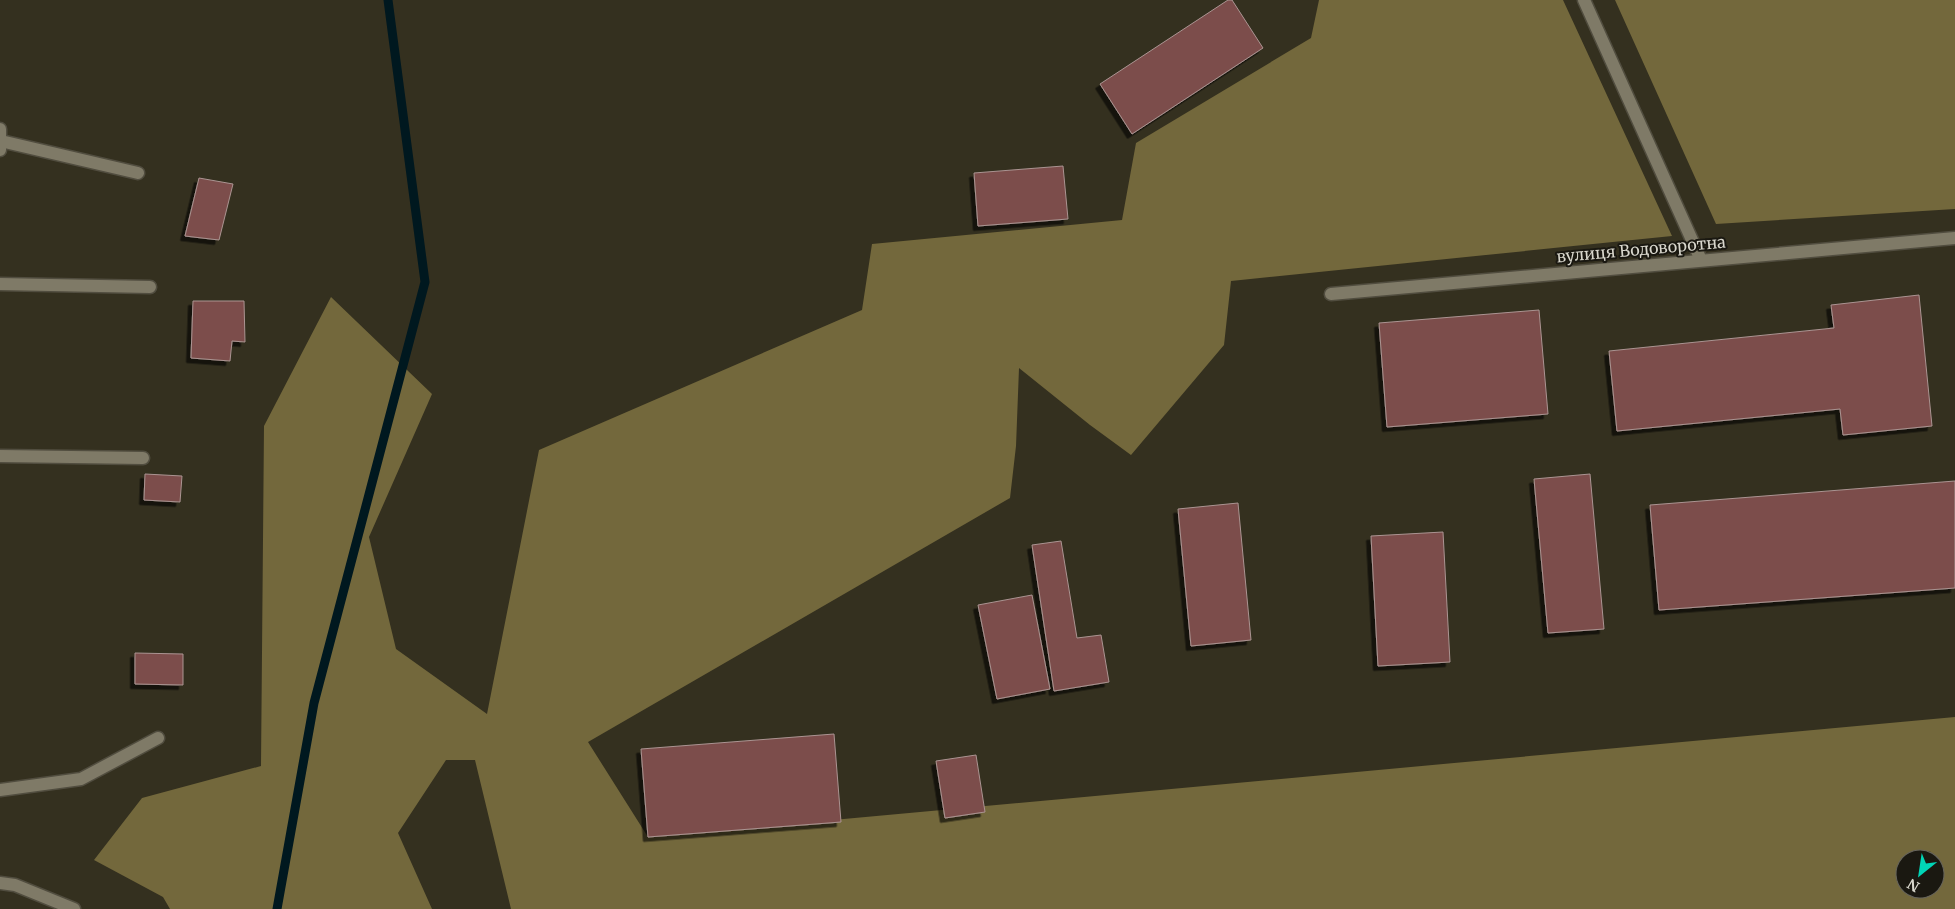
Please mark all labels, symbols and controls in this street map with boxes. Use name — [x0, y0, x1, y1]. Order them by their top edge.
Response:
street label: вулиця Водоворотна — [1555, 232, 1727, 266]
north arrow — [1895, 849, 1945, 899]
text: N — [1904, 875, 1923, 896]

